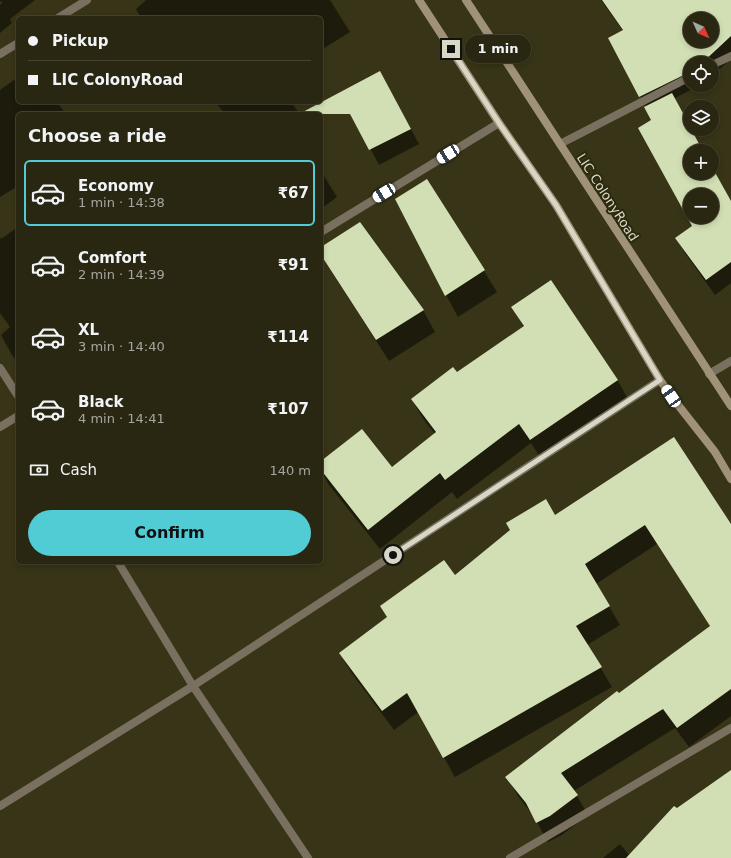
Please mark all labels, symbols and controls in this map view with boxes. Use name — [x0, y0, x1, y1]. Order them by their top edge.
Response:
north arrow — [683, 12, 719, 48]
map controls — [683, 12, 719, 224]
text: Pickup — [52, 32, 108, 50]
callout: 1 min — [465, 35, 531, 63]
route end — [442, 40, 460, 58]
text: 1 min — [478, 41, 518, 56]
button: locate — [683, 56, 719, 92]
text: LIC ColonyRoad — [52, 71, 183, 89]
button: layers — [683, 100, 719, 136]
text: Choose a ride — [28, 125, 167, 146]
car — [435, 143, 461, 165]
button: + — [683, 144, 719, 180]
street label: LIC ColonyRoad — [574, 151, 641, 244]
icon: car — [30, 175, 66, 211]
text: Economy — [78, 177, 154, 195]
car — [371, 182, 397, 204]
text: ₹67 — [278, 184, 309, 202]
button: − — [683, 188, 719, 224]
text: 1 min · 14:38 — [78, 195, 165, 210]
icon: car — [30, 247, 66, 283]
text: Comfort — [78, 249, 146, 267]
text: ₹91 — [278, 256, 309, 274]
text: 2 min · 14:39 — [78, 267, 165, 282]
icon: car — [30, 319, 66, 355]
text: XL — [78, 321, 99, 339]
text: ₹114 — [267, 328, 309, 346]
text: 3 min · 14:40 — [78, 339, 165, 354]
car — [659, 383, 683, 409]
icon: car — [30, 391, 66, 427]
text: Black — [78, 393, 124, 411]
text: ₹107 — [267, 400, 309, 418]
text: 4 min · 14:41 — [78, 411, 165, 426]
icon: cash — [28, 459, 50, 481]
text: Cash — [60, 461, 97, 479]
text: 140 m — [269, 463, 311, 478]
button: Confirm — [28, 510, 311, 556]
route start — [384, 546, 402, 564]

